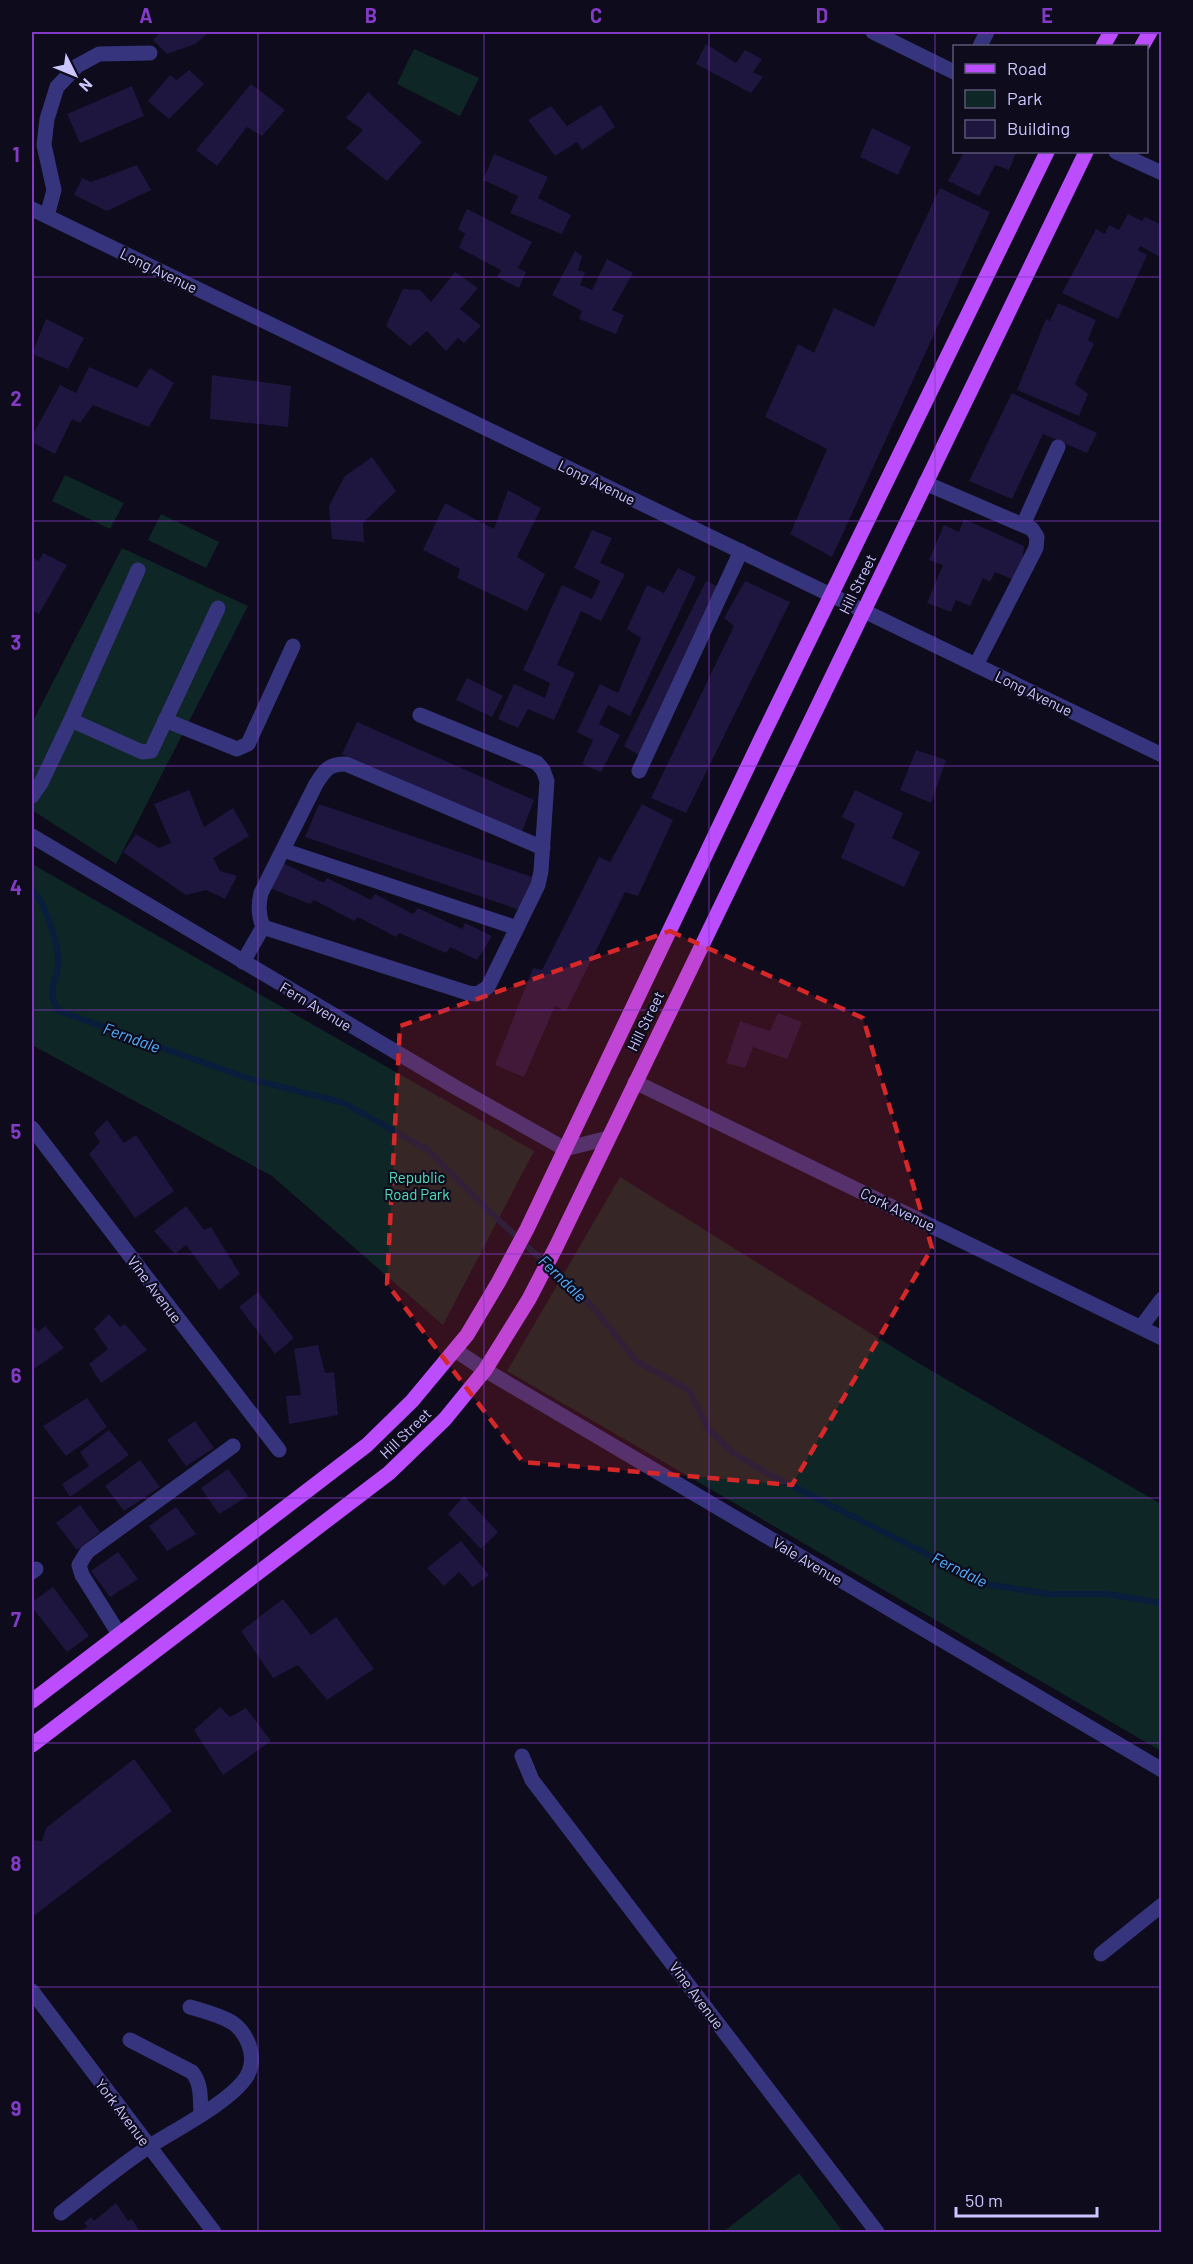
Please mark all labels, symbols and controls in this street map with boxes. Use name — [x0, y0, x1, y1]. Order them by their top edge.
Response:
text: A — [139, 3, 153, 27]
text: B — [365, 3, 377, 27]
text: C — [590, 3, 602, 27]
text: D — [816, 3, 828, 27]
text: E — [1041, 3, 1053, 27]
north arrow — [45, 45, 105, 105]
legend — [953, 45, 1148, 153]
text: Road — [1007, 57, 1047, 79]
text: N — [76, 75, 97, 96]
text: Park — [1007, 87, 1042, 109]
text: Building — [1007, 117, 1070, 139]
text: 1 — [12, 142, 20, 166]
street label: Long Avenue — [118, 244, 200, 296]
text: 2 — [10, 386, 22, 410]
street label: Long Avenue — [556, 456, 638, 508]
street label: Hill Street — [835, 551, 879, 617]
text: 3 — [11, 630, 21, 654]
street label: Long Avenue — [993, 667, 1075, 719]
text: 4 — [10, 875, 22, 899]
street label: Fern Avenue — [277, 978, 355, 1034]
street label: Hill Street — [623, 988, 667, 1054]
water label: Ferndale — [101, 1018, 163, 1056]
text: 5 — [11, 1119, 22, 1143]
park label: Republic Road Park — [384, 1168, 450, 1203]
street label: Cork Avenue — [858, 1183, 938, 1235]
water label: Ferndale — [535, 1251, 591, 1305]
street label: Vine Avenue — [124, 1252, 186, 1326]
text: 6 — [11, 1363, 22, 1387]
street label: Hill Street — [376, 1404, 434, 1462]
street label: Vale Avenue — [770, 1533, 846, 1589]
water label: Ferndale — [929, 1548, 991, 1590]
text: 7 — [11, 1607, 21, 1631]
text: 8 — [11, 1851, 22, 1875]
street label: Vine Avenue — [666, 1958, 728, 2032]
street label: York Avenue — [92, 2075, 154, 2149]
text: 9 — [11, 2096, 21, 2120]
scale bar — [956, 2180, 1097, 2218]
text: 50 m — [965, 2189, 1003, 2211]

